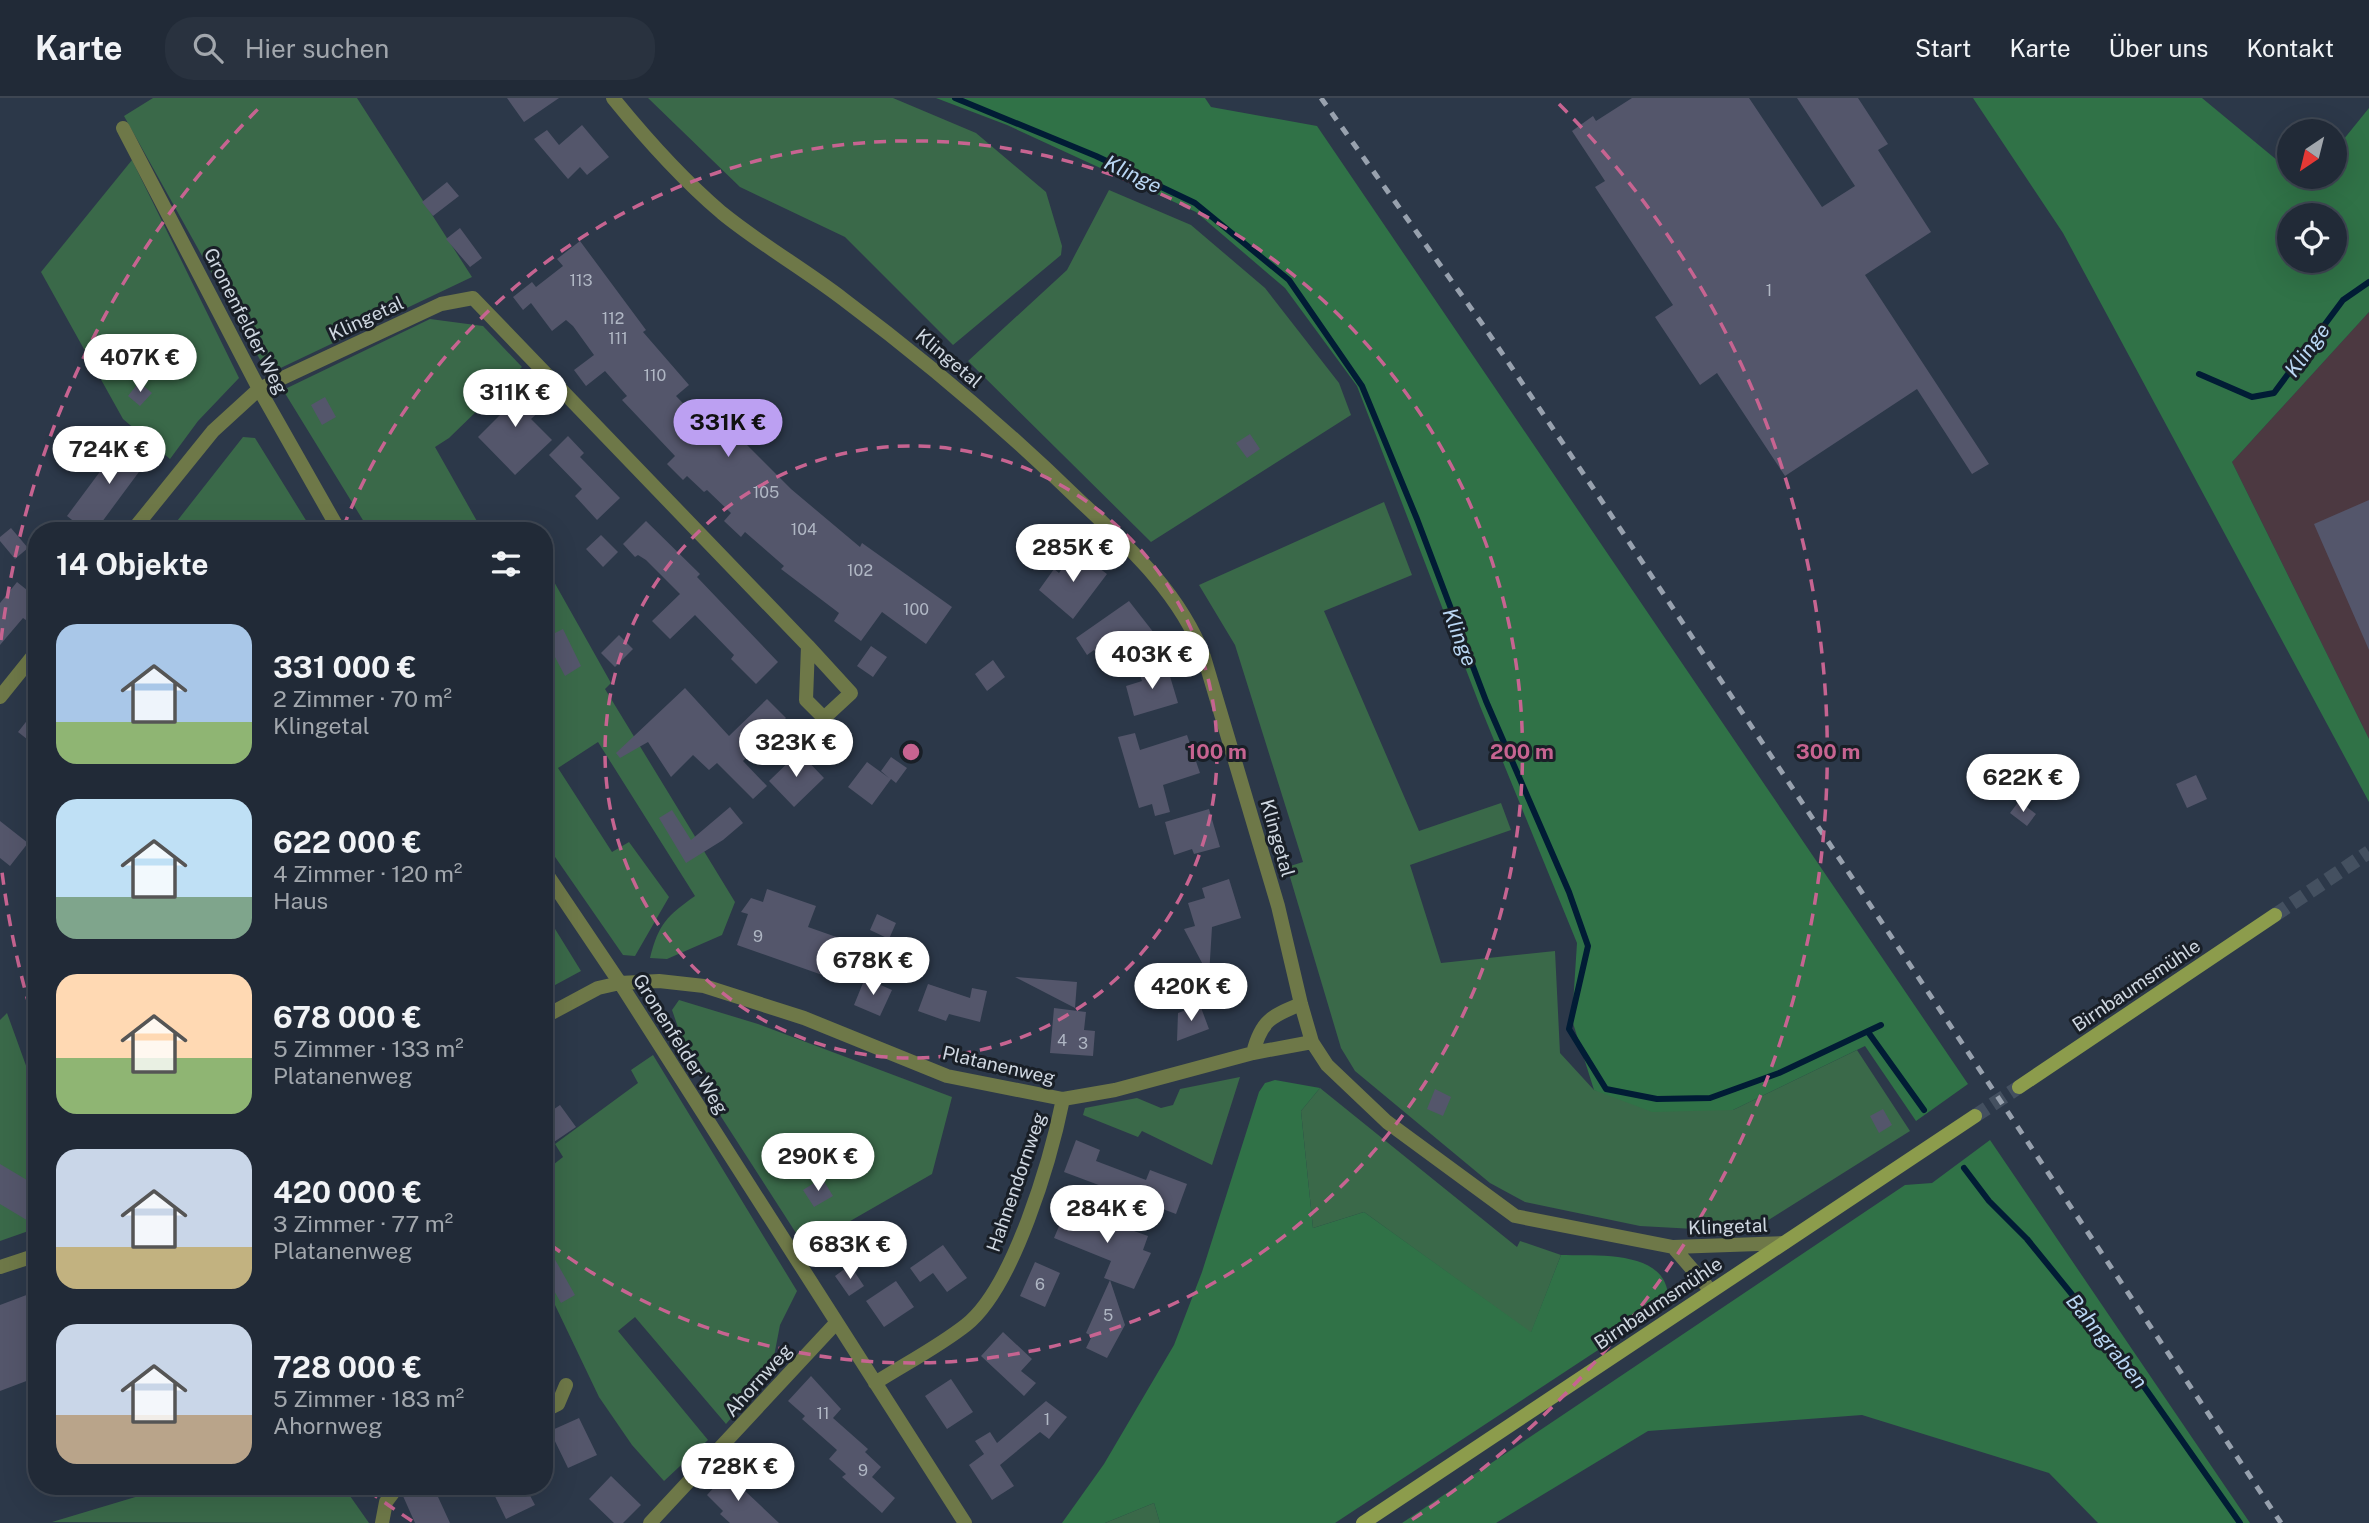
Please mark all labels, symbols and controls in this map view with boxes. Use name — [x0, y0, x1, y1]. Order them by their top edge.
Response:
search box — [165, 17, 655, 80]
text: Karte — [35, 29, 123, 67]
icon: search — [189, 29, 227, 67]
text: Hier suchen — [245, 33, 389, 64]
text: Start — [1915, 34, 1971, 62]
text: Karte — [2009, 34, 2071, 62]
text: Über uns — [2109, 34, 2208, 62]
text: Kontakt — [2246, 34, 2334, 62]
north arrow — [2277, 119, 2347, 189]
map controls — [2277, 119, 2347, 273]
water label: Klinge — [1100, 150, 1166, 198]
button: locate — [2277, 203, 2347, 273]
street label: Gronenfelder Weg — [200, 244, 292, 398]
house number: 113 — [569, 271, 593, 290]
house number: 1 — [1766, 281, 1772, 300]
street label: Klingetal — [325, 291, 407, 345]
house number: 112 — [602, 309, 624, 328]
water label: Klinge — [2279, 318, 2335, 382]
street label: Klingetal — [911, 324, 987, 392]
house number: 111 — [608, 329, 628, 348]
pin: 407K € — [83, 334, 197, 394]
text: 407K € — [100, 343, 180, 370]
house number: 110 — [644, 366, 667, 385]
pin: 311K € — [458, 370, 572, 429]
text: 311K € — [479, 378, 551, 405]
pin: 331K € — [671, 400, 785, 459]
text: 331K € — [689, 408, 767, 435]
pin: 724K € — [52, 426, 166, 486]
text: 724K € — [69, 435, 149, 462]
house number: 105 — [753, 483, 779, 502]
house number: 104 — [791, 520, 817, 539]
pin: 285K € — [1016, 524, 1130, 584]
text: 285K € — [1032, 533, 1114, 560]
icon: filters — [487, 545, 525, 583]
text: 14 Objekte — [56, 546, 209, 582]
house number: 102 — [847, 561, 873, 580]
house number: 100 — [903, 600, 929, 619]
water label: Klinge — [1437, 604, 1483, 670]
pin: 403K € — [1095, 632, 1209, 691]
text: 403K € — [1111, 640, 1193, 667]
text: 331 000 € — [273, 649, 417, 685]
icon: home — [112, 652, 196, 736]
text: 2 Zimmer · 70 m² — [273, 685, 452, 712]
text: Klingetal — [273, 712, 370, 739]
pin: 323K € — [739, 720, 853, 779]
text: 323K € — [755, 728, 837, 755]
text: 100 m — [1187, 739, 1247, 764]
text: 200 m — [1490, 739, 1554, 764]
text: 300 m — [1796, 739, 1860, 764]
centre of rings — [899, 740, 923, 764]
pin: 622K € — [1966, 754, 2080, 814]
text: 622K € — [1982, 763, 2064, 790]
street label: Klingetal — [1256, 797, 1300, 879]
text: 622 000 € — [273, 824, 422, 860]
icon: home — [112, 827, 196, 911]
text: 4 Zimmer · 120 m² — [273, 860, 462, 887]
text: Haus — [273, 887, 328, 914]
house number: 9 — [753, 927, 763, 946]
street label: Birnbaumsmühle — [2068, 934, 2204, 1036]
pin: 678K € — [816, 937, 930, 997]
text: 678K € — [832, 946, 914, 973]
pin: 420K € — [1134, 964, 1248, 1023]
street label: Gronenfelder Weg — [629, 970, 733, 1118]
text: 420K € — [1150, 972, 1232, 999]
text: 678 000 € — [273, 999, 422, 1035]
icon: home — [112, 1002, 196, 1086]
house number: 4 — [1057, 1031, 1067, 1050]
house number: 3 — [1078, 1034, 1088, 1053]
text: 5 Zimmer · 133 m² — [273, 1035, 464, 1062]
street label: Platanenweg — [940, 1041, 1058, 1089]
text: Platanenweg — [273, 1062, 412, 1089]
street label: Hahnendornweg — [982, 1109, 1050, 1255]
pin: 290K € — [761, 1134, 875, 1193]
text: 290K € — [777, 1142, 859, 1169]
text: 420 000 € — [273, 1174, 422, 1210]
icon: home — [112, 1177, 196, 1261]
pin: 284K € — [1050, 1186, 1164, 1245]
text: 284K € — [1066, 1194, 1148, 1221]
text: 3 Zimmer · 77 m² — [273, 1210, 453, 1237]
street label: Klingetal — [1688, 1214, 1768, 1238]
pin: 683K € — [793, 1222, 907, 1281]
text: 683K € — [809, 1230, 891, 1257]
text: Platanenweg — [273, 1237, 412, 1264]
street label: Birnbaumsmühle — [1590, 1252, 1726, 1354]
house number: 6 — [1035, 1275, 1045, 1294]
water label: Bahngraben — [2061, 1289, 2153, 1393]
house number: 5 — [1103, 1306, 1113, 1325]
street label: Ahornweg — [720, 1339, 797, 1421]
text: 728 000 € — [273, 1349, 422, 1385]
icon: home — [112, 1352, 196, 1436]
text: 5 Zimmer · 183 m² — [273, 1385, 464, 1412]
house number: 11 — [816, 1404, 830, 1423]
house number: 1 — [1044, 1410, 1050, 1429]
text: Ahornweg — [273, 1412, 382, 1439]
pin: 728K € — [681, 1444, 795, 1503]
text: 728K € — [697, 1452, 779, 1479]
house number: 9 — [858, 1461, 868, 1480]

